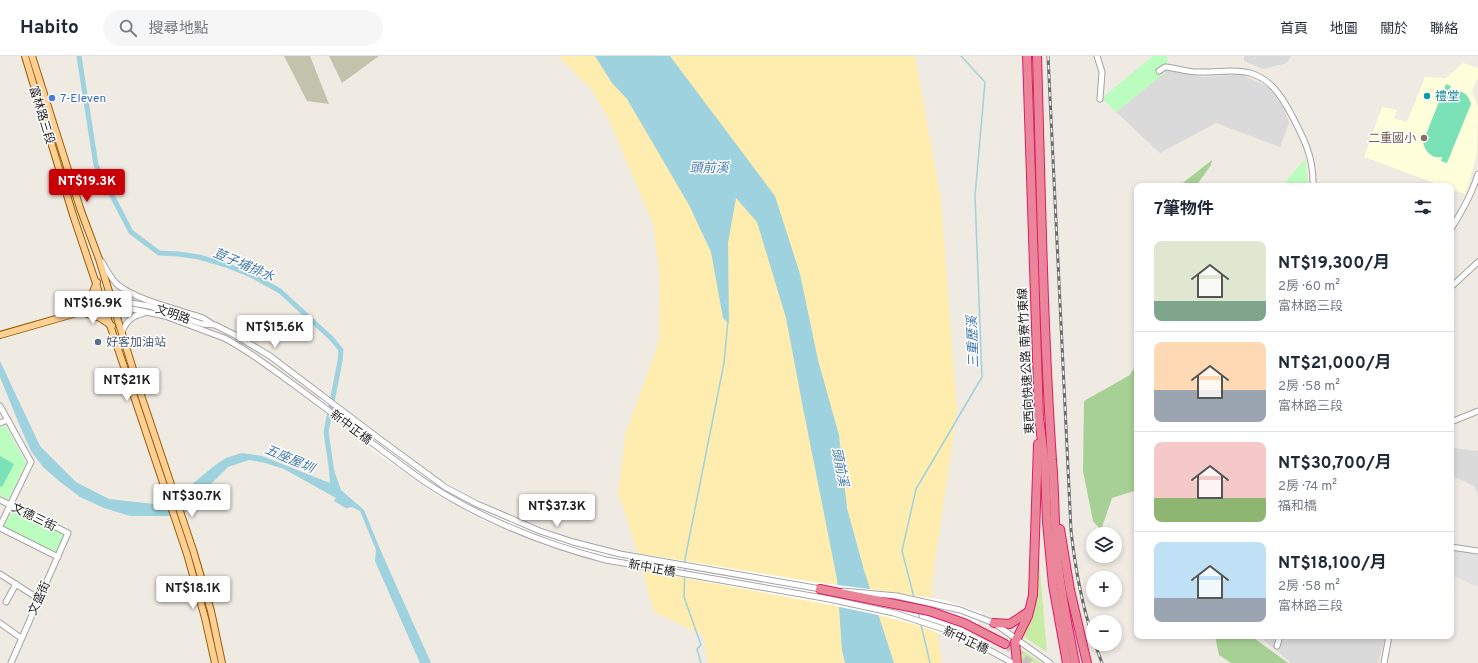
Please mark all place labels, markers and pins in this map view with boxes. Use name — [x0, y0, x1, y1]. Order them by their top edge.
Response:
place label: 禮堂 — [1435, 89, 1459, 105]
place label: 7-Eleven — [60, 91, 106, 107]
marker: 禮堂 — [1422, 91, 1432, 101]
marker: 7-Eleven — [47, 93, 57, 103]
place label: 二重國小 — [1368, 131, 1416, 147]
marker: 二重國小 — [1419, 133, 1429, 143]
pin: NT$19.3K — [46, 169, 128, 203]
pin: NT$16.9K — [52, 291, 134, 325]
pin: NT$15.6K — [234, 315, 316, 349]
place label: 好客加油站 — [106, 335, 166, 351]
marker: 好客加油站 — [93, 337, 103, 347]
pin: NT$21K — [94, 368, 160, 402]
pin: NT$30.7K — [151, 484, 233, 518]
pin: NT$37.3K — [516, 494, 598, 528]
pin: NT$18.1K — [152, 576, 234, 610]

